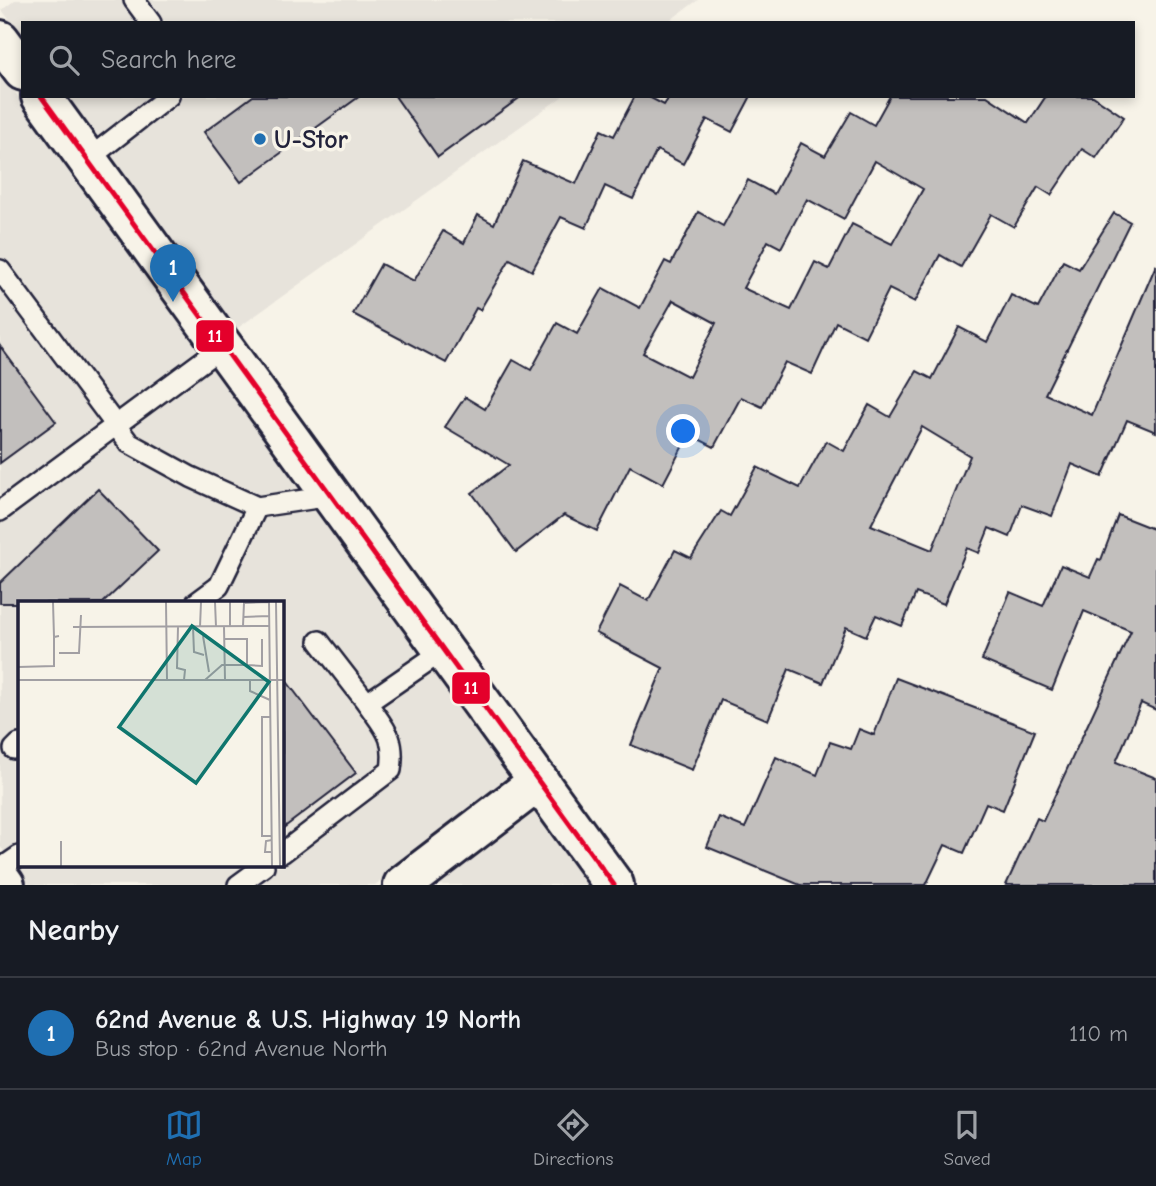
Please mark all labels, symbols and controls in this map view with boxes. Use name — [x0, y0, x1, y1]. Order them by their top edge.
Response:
search box — [21, 21, 1135, 98]
icon: search — [45, 41, 83, 79]
text: Search here — [101, 45, 236, 75]
place label: U-Stor — [274, 125, 349, 155]
marker: U-Stor — [252, 131, 268, 147]
pin: 1 — [150, 244, 196, 302]
line badge: 11 — [195, 319, 235, 353]
text: 11 — [208, 325, 222, 347]
your location — [666, 414, 700, 448]
inset map — [18, 601, 284, 867]
line badge: 11 — [451, 671, 491, 705]
text: 11 — [464, 677, 478, 699]
text: Nearby — [28, 913, 119, 948]
text: 62nd Avenue & U.S. Highway 19 North — [95, 1005, 521, 1035]
text: 1 — [46, 1020, 56, 1047]
text: 110 m — [1069, 1020, 1128, 1047]
text: Bus stop · 62nd Avenue North — [95, 1035, 388, 1062]
tab: Map — [165, 1106, 203, 1170]
tab: Directions — [533, 1106, 613, 1170]
tab: Saved — [944, 1106, 991, 1170]

